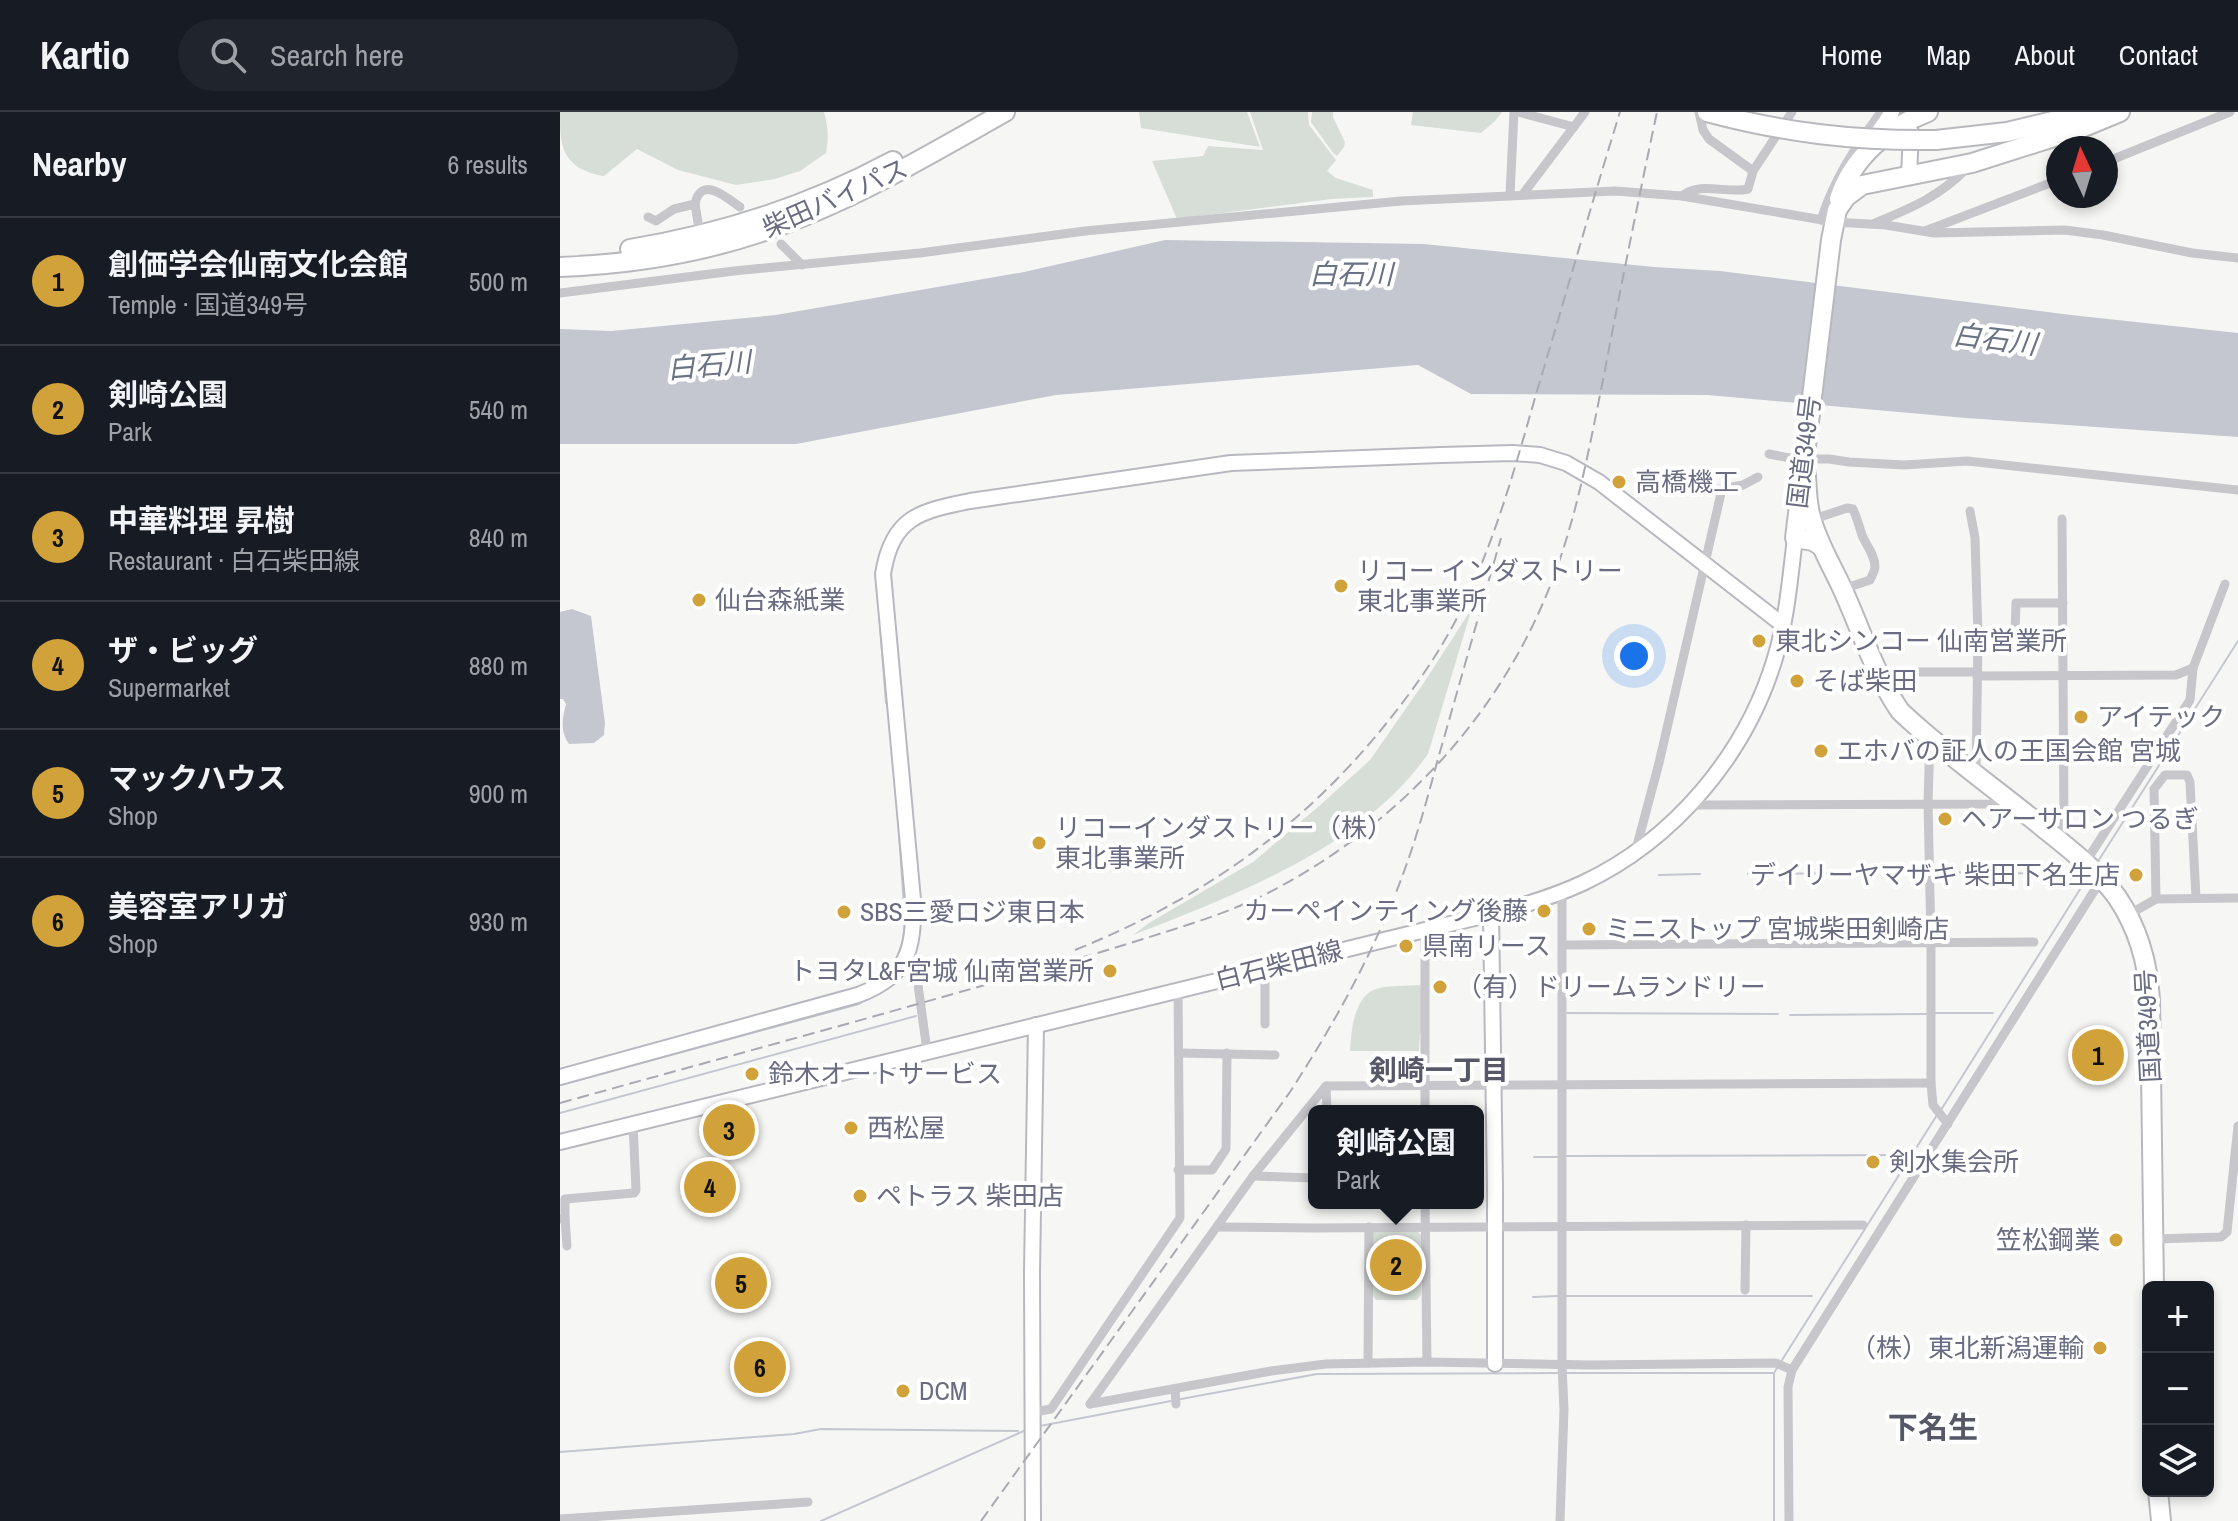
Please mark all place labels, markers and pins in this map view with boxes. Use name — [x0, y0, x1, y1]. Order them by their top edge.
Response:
place label: 高橋機工 — [1635, 464, 1739, 499]
marker: 高橋機工 — [1610, 473, 1628, 491]
place label: リコー インダストリー 東北事業所 — [1357, 553, 1623, 618]
marker: リコー インダストリー 東北事業所 — [1332, 577, 1350, 595]
place label: 仙台森紙業 — [715, 582, 845, 617]
marker: 仙台森紙業 — [690, 591, 708, 609]
place label: 東北シンコー 仙南営業所 — [1775, 623, 2067, 658]
marker: 東北シンコー 仙南営業所 — [1750, 632, 1768, 650]
place label: そば柴田 — [1813, 663, 1917, 698]
marker: そば柴田 — [1788, 672, 1806, 690]
place label: アイテック — [2097, 699, 2225, 734]
marker: アイテック — [2072, 708, 2090, 726]
place label: エホバの証人の王国会館 宮城 — [1837, 733, 2181, 768]
marker: エホバの証人の王国会館 宮城 — [1812, 742, 1830, 760]
place label: ヘアーサロン つるぎ — [1961, 801, 2199, 836]
place label: リコーインダストリー（株） 東北事業所 — [1055, 810, 1393, 875]
marker: ヘアーサロン つるぎ — [1936, 810, 1954, 828]
marker: リコーインダストリー（株） 東北事業所 — [1030, 834, 1048, 852]
place label: デイリーヤマザキ 柴田下名生店 — [1750, 857, 2120, 892]
marker: デイリーヤマザキ 柴田下名生店 — [2127, 866, 2145, 884]
place label: カーペインティング後藤 — [1244, 893, 1528, 928]
place label: SBS三愛ロジ東日本 — [860, 894, 1085, 929]
marker: カーペインティング後藤 — [1535, 902, 1553, 920]
marker: SBS三愛ロジ東日本 — [835, 903, 853, 921]
place label: ミニストップ 宮城柴田剣崎店 — [1605, 911, 1949, 946]
marker: ミニストップ 宮城柴田剣崎店 — [1580, 920, 1598, 938]
place label: 県南リース — [1422, 928, 1551, 963]
marker: 県南リース — [1397, 937, 1415, 955]
place label: トヨタL&F宮城 仙南営業所 — [789, 953, 1094, 988]
marker: トヨタL&F宮城 仙南営業所 — [1101, 962, 1119, 980]
place label: （有）ドリームランドリー — [1456, 969, 1766, 1004]
marker: （有）ドリームランドリー — [1431, 978, 1449, 996]
pin: 1 — [2072, 1025, 2124, 1085]
place label: 鈴木オートサービス — [768, 1056, 1002, 1091]
marker: 鈴木オートサービス — [743, 1065, 761, 1083]
pin: 3 — [703, 1100, 755, 1160]
place label: 西松屋 — [867, 1110, 945, 1145]
marker: 西松屋 — [842, 1119, 860, 1137]
place label: 剣水集会所 — [1889, 1144, 2019, 1179]
marker: 剣水集会所 — [1864, 1153, 1882, 1171]
pin: 4 — [684, 1157, 736, 1217]
place label: ペトラス 柴田店 — [876, 1178, 1063, 1213]
marker: ペトラス 柴田店 — [851, 1187, 869, 1205]
place label: 笠松鋼業 — [1996, 1222, 2100, 1257]
marker: 笠松鋼業 — [2107, 1231, 2125, 1249]
pin: 2 — [1370, 1235, 1422, 1295]
pin: 5 — [715, 1253, 767, 1313]
place label: （株）東北新潟運輸 — [1850, 1330, 2084, 1365]
pin: 6 — [734, 1337, 786, 1397]
marker: （株）東北新潟運輸 — [2091, 1339, 2109, 1357]
place label: DCM — [919, 1373, 968, 1408]
marker: DCM — [894, 1382, 912, 1400]

